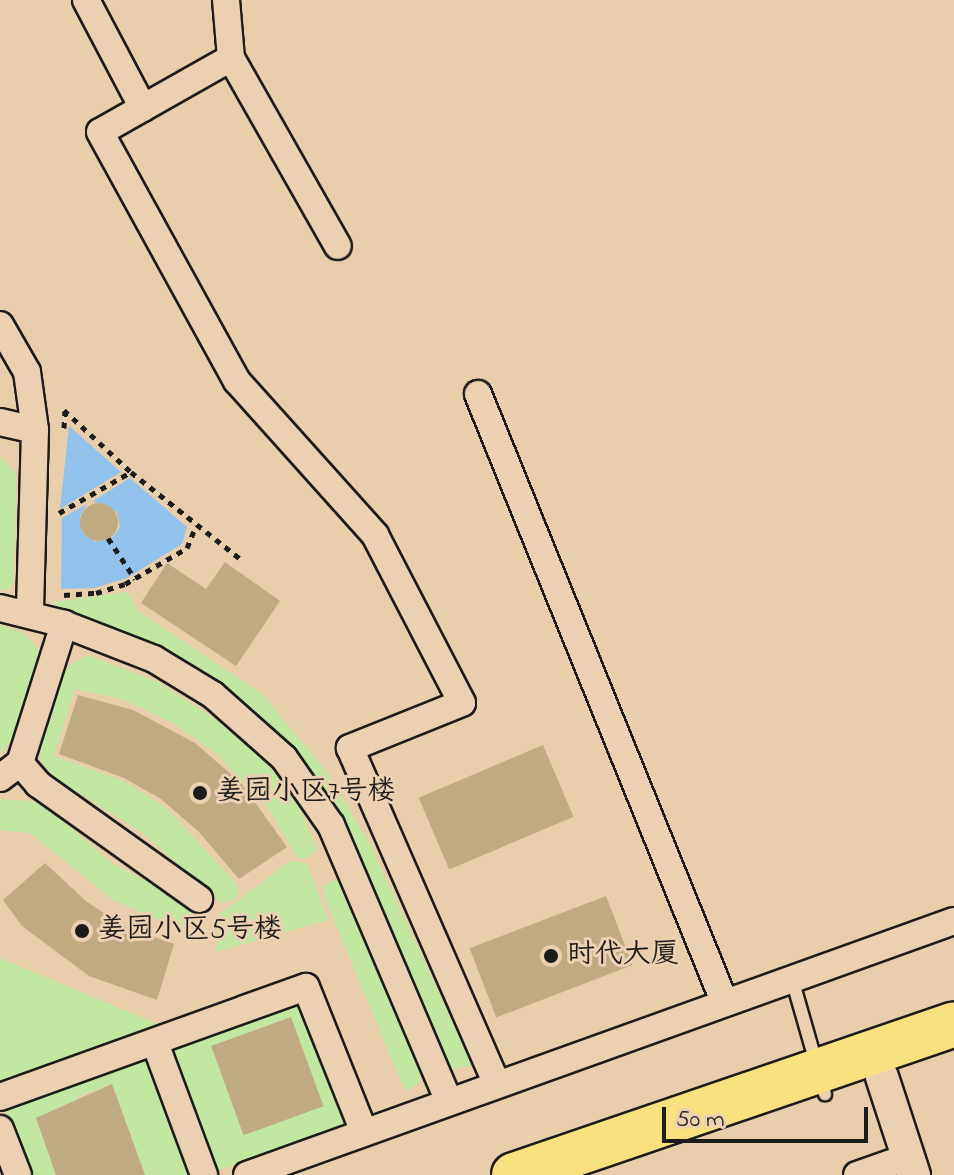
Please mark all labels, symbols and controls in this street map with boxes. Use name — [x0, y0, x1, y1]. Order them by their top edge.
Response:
place label: 姜园小区7号楼 — [216, 776, 396, 810]
marker: 姜园小区7号楼 — [191, 784, 209, 802]
place label: 姜园小区5号楼 — [98, 914, 282, 948]
marker: 姜园小区5号楼 — [73, 922, 91, 940]
place label: 时代大厦 — [567, 939, 679, 973]
marker: 时代大厦 — [542, 947, 560, 965]
scale bar — [666, 1091, 872, 1141]
text: 50 m — [676, 1103, 725, 1138]

